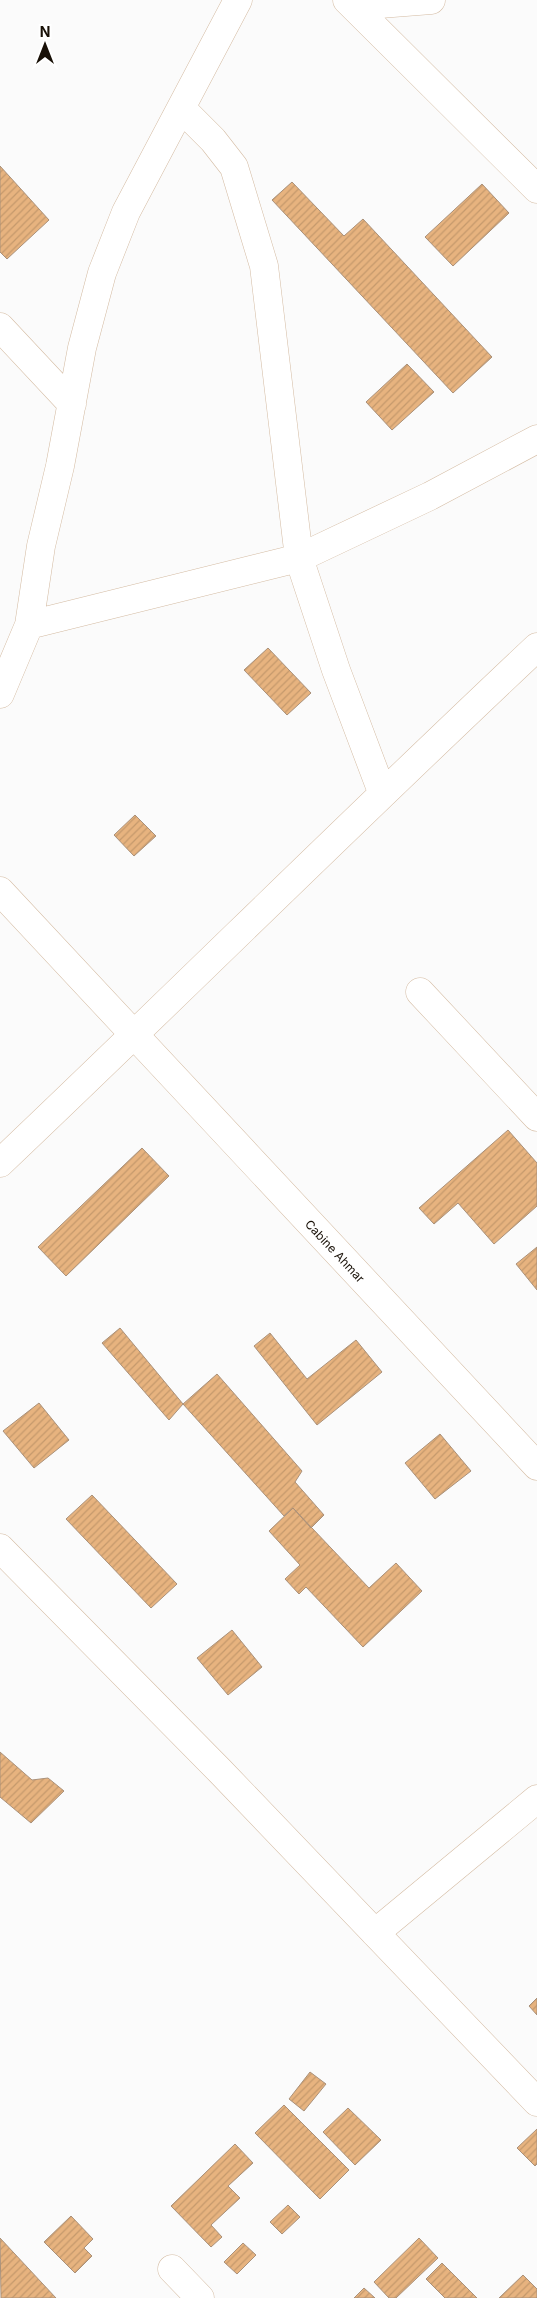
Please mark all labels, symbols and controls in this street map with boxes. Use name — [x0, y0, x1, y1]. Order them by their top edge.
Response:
north arrow — [20, 20, 70, 70]
text: N — [40, 23, 50, 40]
street label: Cabine Ahmar — [302, 1216, 368, 1286]

